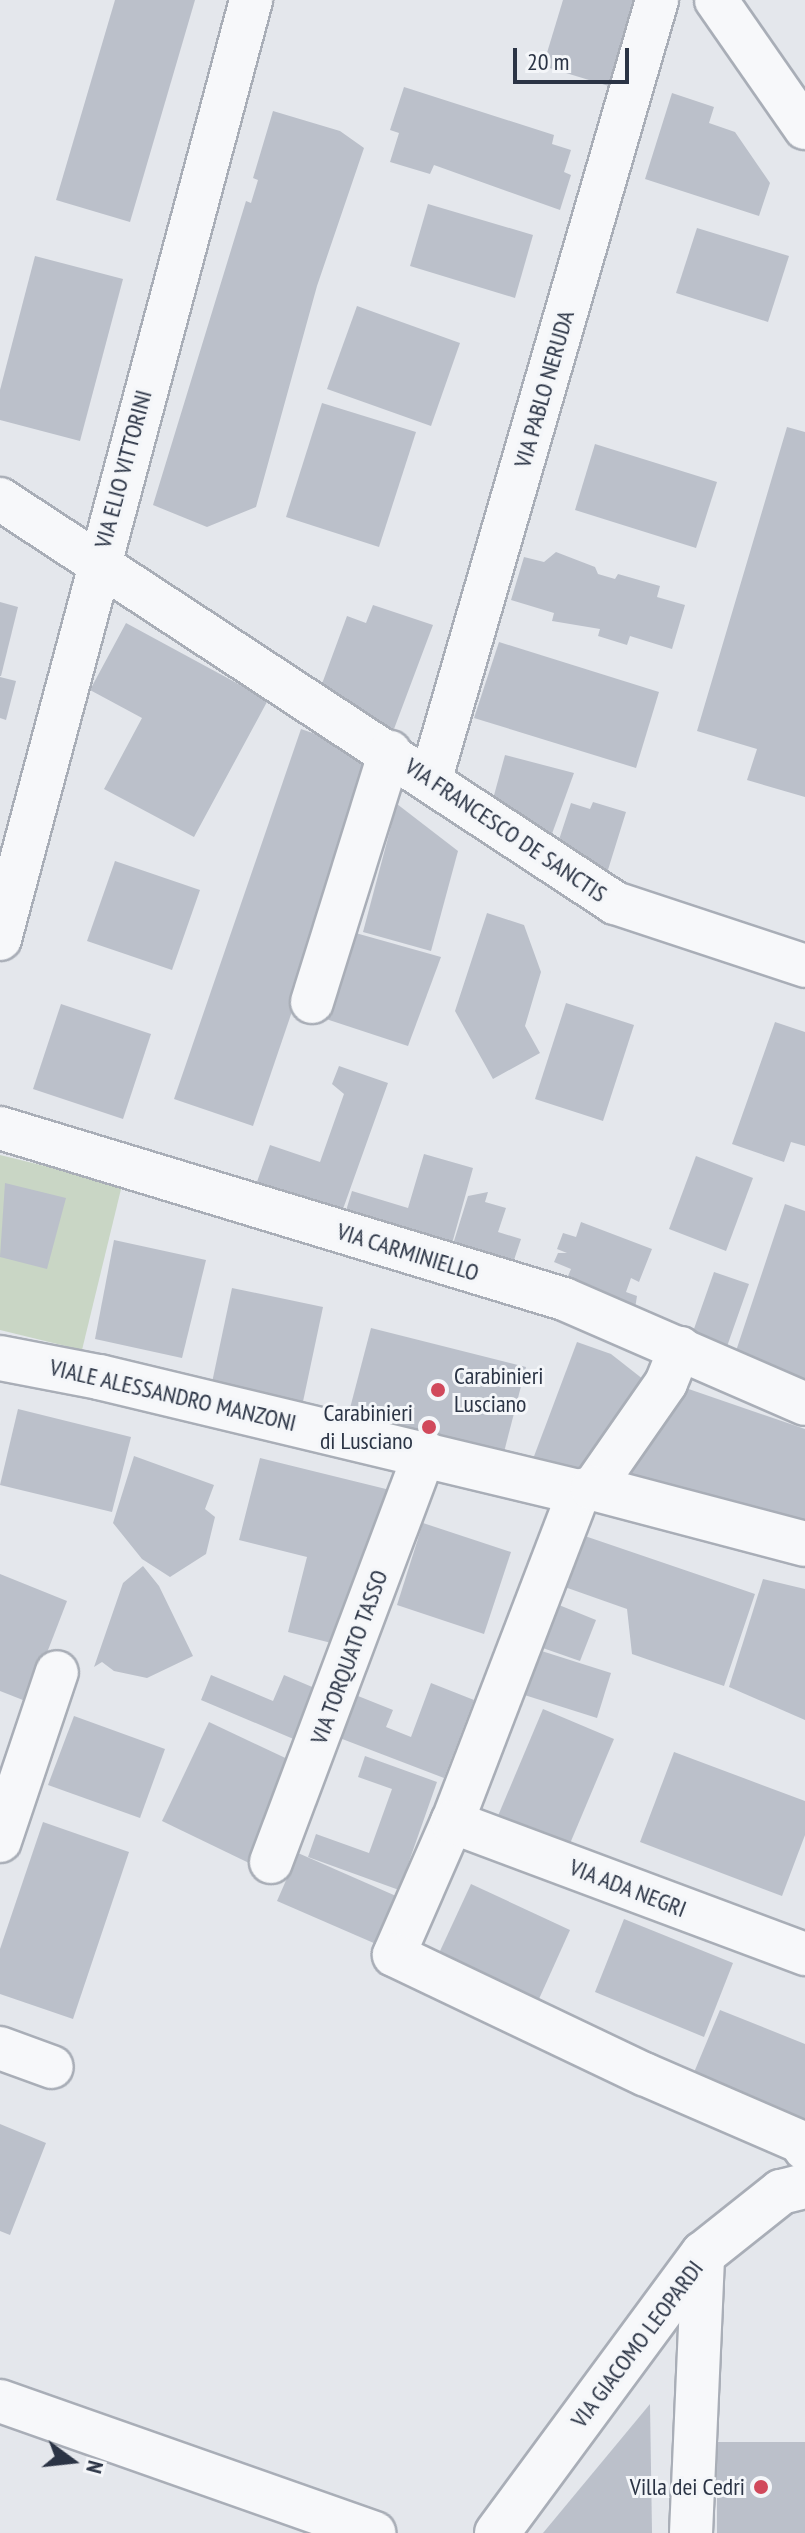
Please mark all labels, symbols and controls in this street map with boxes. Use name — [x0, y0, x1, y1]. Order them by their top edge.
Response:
scale bar — [517, 32, 633, 82]
text: 20 m — [527, 46, 569, 77]
street label: VIA PABLO NERUDA — [508, 307, 580, 471]
street label: VIA ELIO VITTORINI — [88, 386, 158, 552]
street label: VIA FRANCESCO DE SANCTIS — [399, 751, 613, 909]
street label: VIA CARMINIELLO — [333, 1217, 483, 1287]
street label: VIALE ALESSANDRO MANZONI — [47, 1353, 299, 1437]
place label: Carabinieri Lusciano — [454, 1362, 544, 1418]
marker: Carabinieri Lusciano — [429, 1381, 447, 1399]
place label: Carabinieri di Lusciano — [320, 1399, 413, 1455]
marker: Carabinieri di Lusciano — [420, 1418, 438, 1436]
street label: VIA TORQUATO TASSO — [304, 1565, 394, 1749]
street label: VIA ADA NEGRI — [564, 1852, 692, 1924]
street label: VIA GIACOMO LEOPARDI — [565, 2254, 709, 2434]
north arrow — [32, 2421, 112, 2501]
text: N — [80, 2458, 110, 2477]
place label: Villa dei Cedri — [630, 2473, 745, 2501]
marker: Villa dei Cedri — [752, 2478, 770, 2496]

